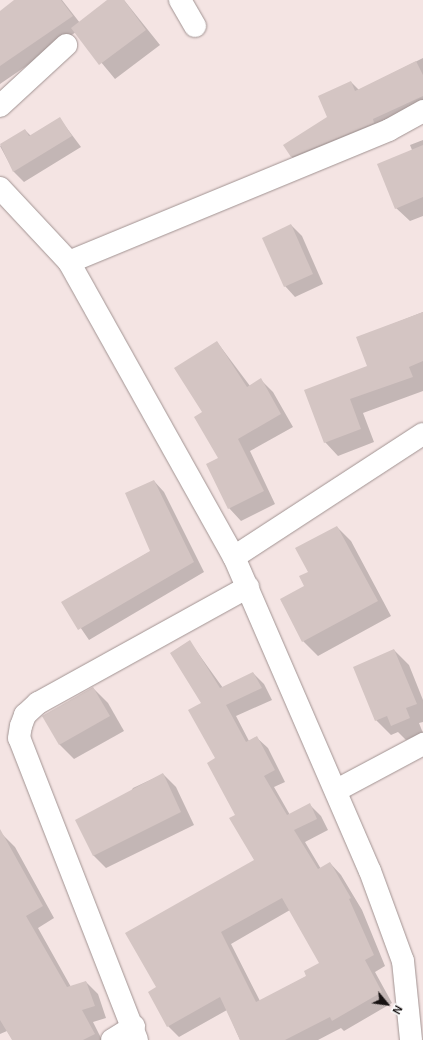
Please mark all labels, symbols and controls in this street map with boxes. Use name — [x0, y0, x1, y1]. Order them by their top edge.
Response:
north arrow — [367, 984, 407, 1024]
text: N — [390, 1003, 405, 1016]

